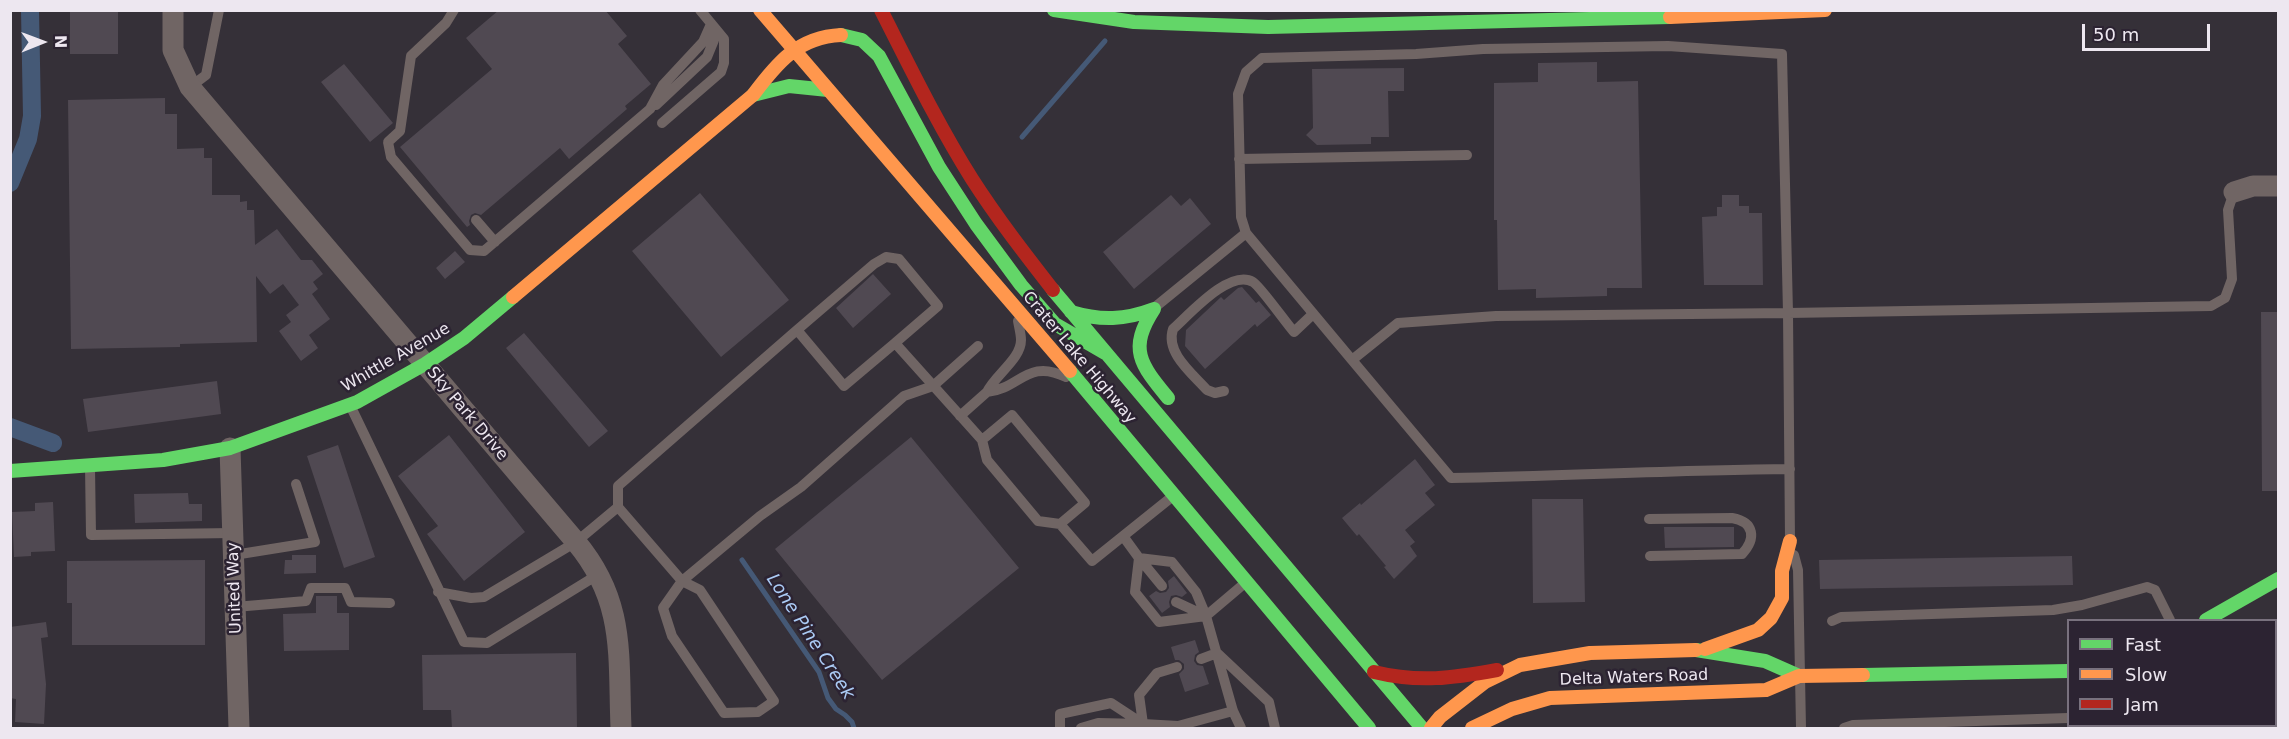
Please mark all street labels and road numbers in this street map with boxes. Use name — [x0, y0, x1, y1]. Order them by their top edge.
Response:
street label: Crater Lake Highway — [1018, 288, 1140, 428]
street label: Whittle Avenue — [338, 319, 454, 397]
street label: Sky Park Drive — [422, 364, 512, 464]
street label: United Way — [224, 542, 246, 634]
street label: Delta Waters Road — [1559, 666, 1709, 690]

